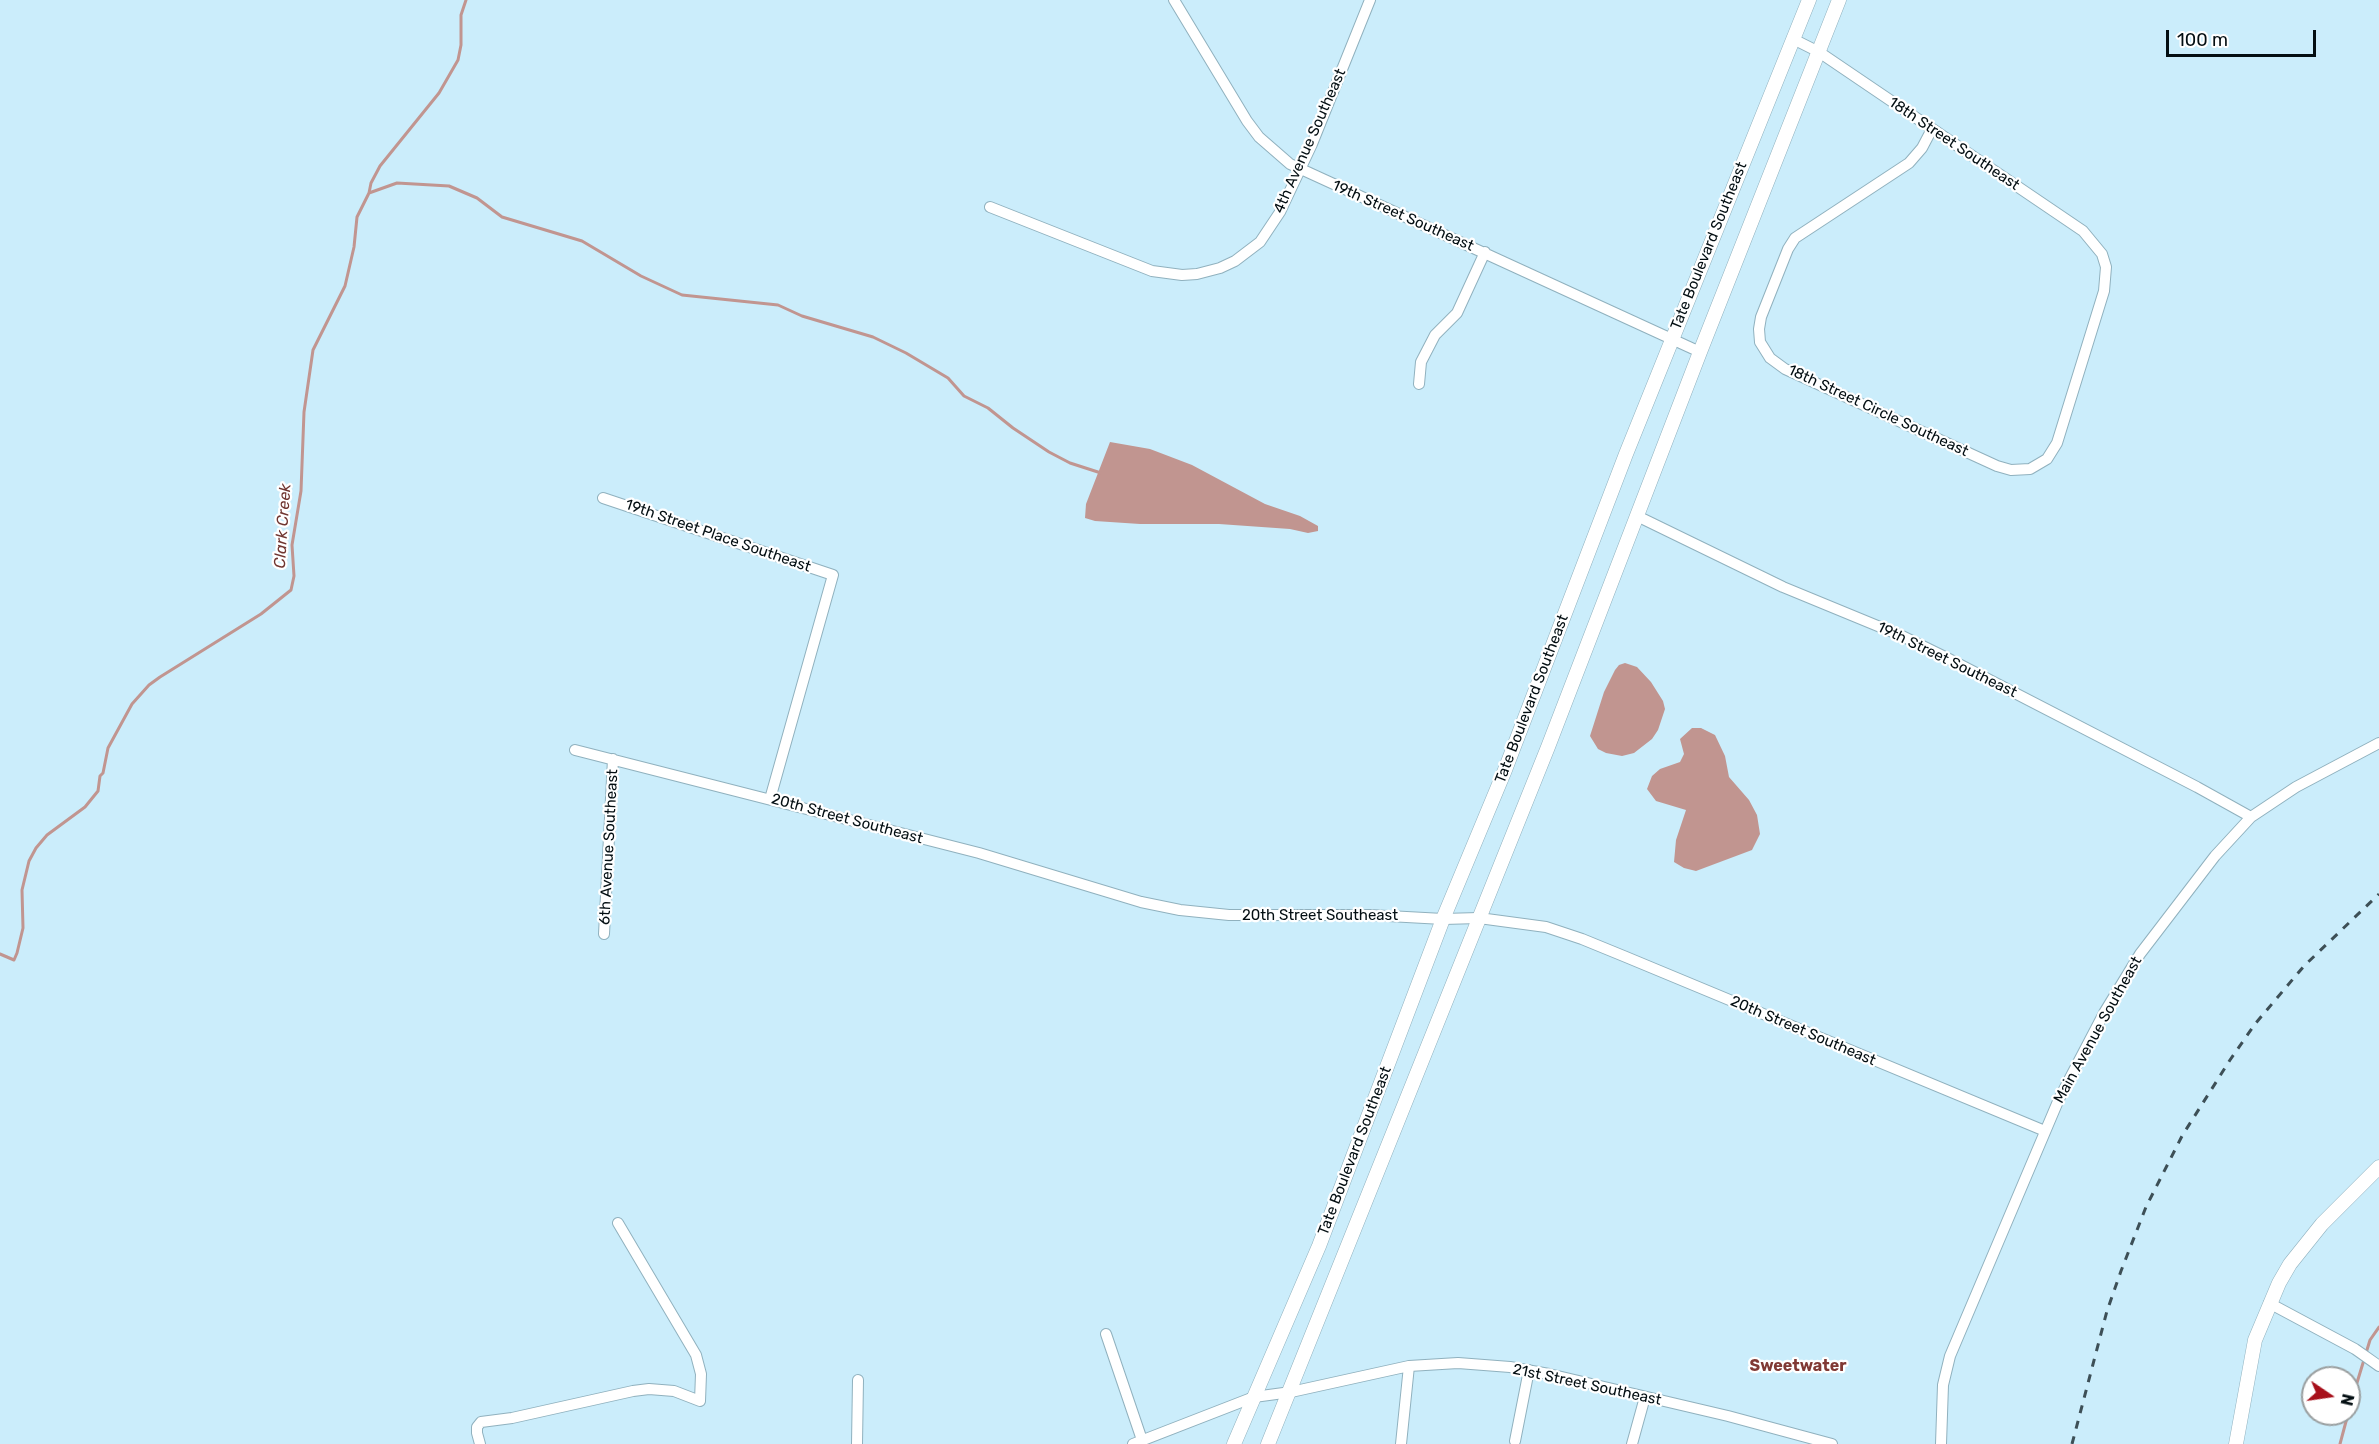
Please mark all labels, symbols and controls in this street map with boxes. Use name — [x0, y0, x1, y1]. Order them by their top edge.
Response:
scale bar — [2169, 18, 2319, 56]
text: 100 m — [2177, 29, 2228, 51]
street label: 4th Avenue Southeast — [1270, 66, 1350, 216]
street label: 18th Street Southeast — [1885, 94, 2023, 194]
street label: Tate Boulevard Southeast — [1667, 159, 1751, 333]
street label: 19th Street Southeast — [1329, 177, 1477, 255]
street label: 18th Street Circle Southeast — [1785, 361, 1971, 461]
water label: Clark Creek — [270, 483, 296, 569]
street label: 19th Street Place Southeast — [623, 496, 813, 576]
street label: Tate Boulevard Southeast — [1491, 612, 1573, 786]
street label: 19th Street Southeast — [1874, 618, 2020, 702]
street label: 6th Avenue Southeast — [596, 769, 622, 925]
street label: 20th Street Southeast — [769, 790, 925, 848]
street label: 20th Street Southeast — [1242, 907, 1398, 925]
street label: Main Avenue Southeast — [2050, 954, 2146, 1106]
street label: 20th Street Southeast — [1728, 992, 1878, 1070]
street label: Tate Boulevard Southeast — [1314, 1064, 1396, 1238]
district label: Sweetwater — [1750, 1356, 1846, 1376]
street label: 21st Street Southeast — [1511, 1360, 1663, 1410]
north arrow — [2301, 1366, 2361, 1426]
text: N — [2337, 1392, 2358, 1407]

